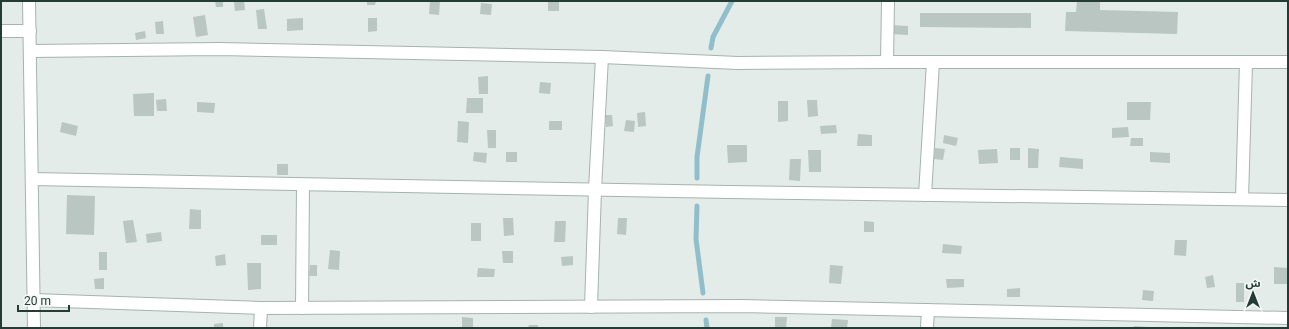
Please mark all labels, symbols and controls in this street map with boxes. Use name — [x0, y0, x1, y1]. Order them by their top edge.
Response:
north arrow — [1233, 273, 1273, 313]
text: ش — [1245, 277, 1261, 290]
scale bar — [18, 287, 69, 313]
text: 20 m — [24, 294, 51, 308]

